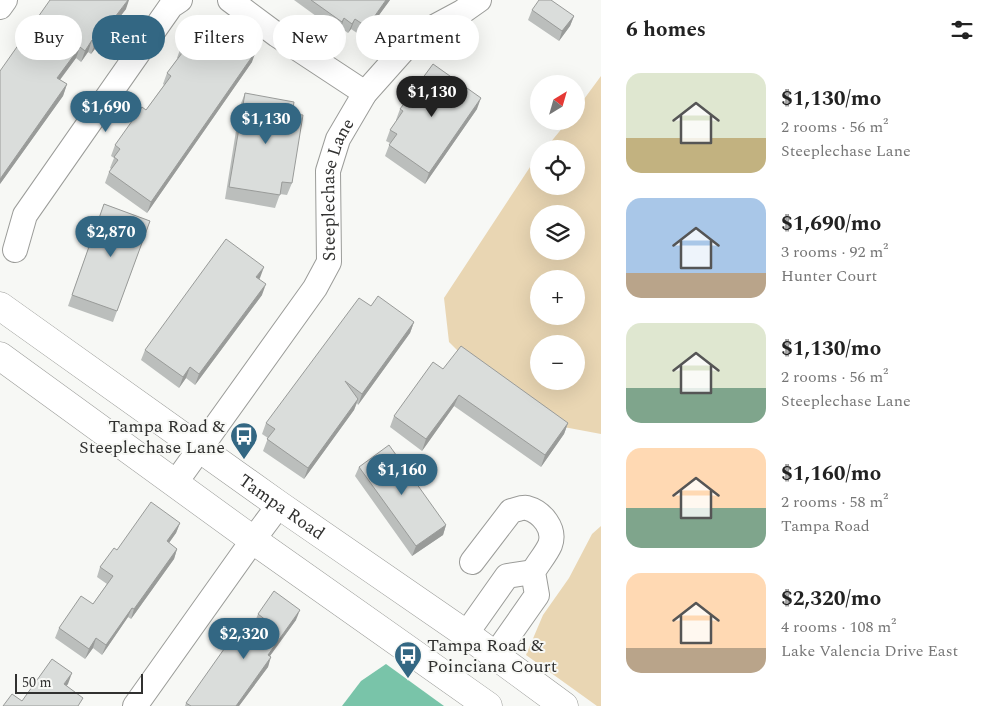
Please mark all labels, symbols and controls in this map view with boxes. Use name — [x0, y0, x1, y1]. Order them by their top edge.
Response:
text: 6 homes — [626, 14, 706, 46]
chip: Buy — [15, 15, 82, 60]
chip: Rent — [92, 15, 165, 60]
chip: Filters — [175, 15, 263, 60]
chip: New — [273, 15, 346, 60]
chip: Apartment — [356, 15, 479, 60]
icon: filters — [948, 16, 976, 44]
north arrow — [530, 75, 585, 130]
map controls — [530, 75, 585, 390]
pin: $1,130 — [391, 76, 473, 118]
text: $1,130 — [407, 80, 457, 104]
text: $1,130/mo — [781, 83, 881, 115]
pin: $1,690 — [65, 90, 147, 133]
icon: home — [666, 93, 726, 153]
text: $1,690 — [81, 95, 131, 119]
pin: $1,130 — [225, 102, 307, 145]
text: $1,130 — [241, 107, 291, 131]
street label: Steeplechase Lane — [315, 113, 361, 261]
text: 2 rooms · 56 m² — [781, 115, 888, 139]
text: Steeplechase Lane — [781, 139, 911, 163]
button: locate — [530, 140, 585, 195]
button: layers — [530, 205, 585, 260]
text: $1,690/mo — [781, 208, 881, 240]
pin: $2,870 — [70, 216, 152, 258]
icon: home — [666, 218, 726, 278]
text: $2,870 — [86, 220, 136, 244]
text: 3 rooms · 92 m² — [781, 240, 888, 264]
text: Hunter Court — [781, 264, 877, 288]
button: + — [530, 270, 585, 325]
text: $1,130/mo — [781, 333, 881, 365]
button: − — [530, 335, 585, 390]
icon: home — [666, 343, 726, 403]
text: 2 rooms · 56 m² — [781, 365, 888, 389]
text: Steeplechase Lane — [781, 389, 911, 413]
place label: Tampa Road & Steeplechase Lane — [79, 413, 225, 461]
bus stop icon: Tampa Road & Steeplechase Lane — [229, 421, 259, 460]
pin: $1,160 — [361, 454, 443, 496]
text: $1,160 — [377, 458, 427, 482]
text: $1,160/mo — [781, 458, 881, 490]
street label: Tampa Road — [233, 467, 330, 547]
icon: home — [666, 468, 726, 528]
text: 2 rooms · 58 m² — [781, 490, 888, 514]
text: Tampa Road — [781, 514, 870, 538]
text: $2,320/mo — [781, 583, 881, 615]
icon: home — [666, 593, 726, 653]
text: 4 rooms · 108 m² — [781, 615, 896, 639]
pin: $2,320 — [203, 618, 285, 660]
text: $2,320 — [219, 622, 269, 646]
place label: Tampa Road & Poinciana Court — [427, 632, 557, 680]
text: Lake Valencia Drive East — [781, 639, 958, 663]
bus stop icon: Tampa Road & Poinciana Court — [393, 640, 423, 679]
scale bar — [15, 671, 142, 694]
text: 50 m — [22, 672, 52, 693]

